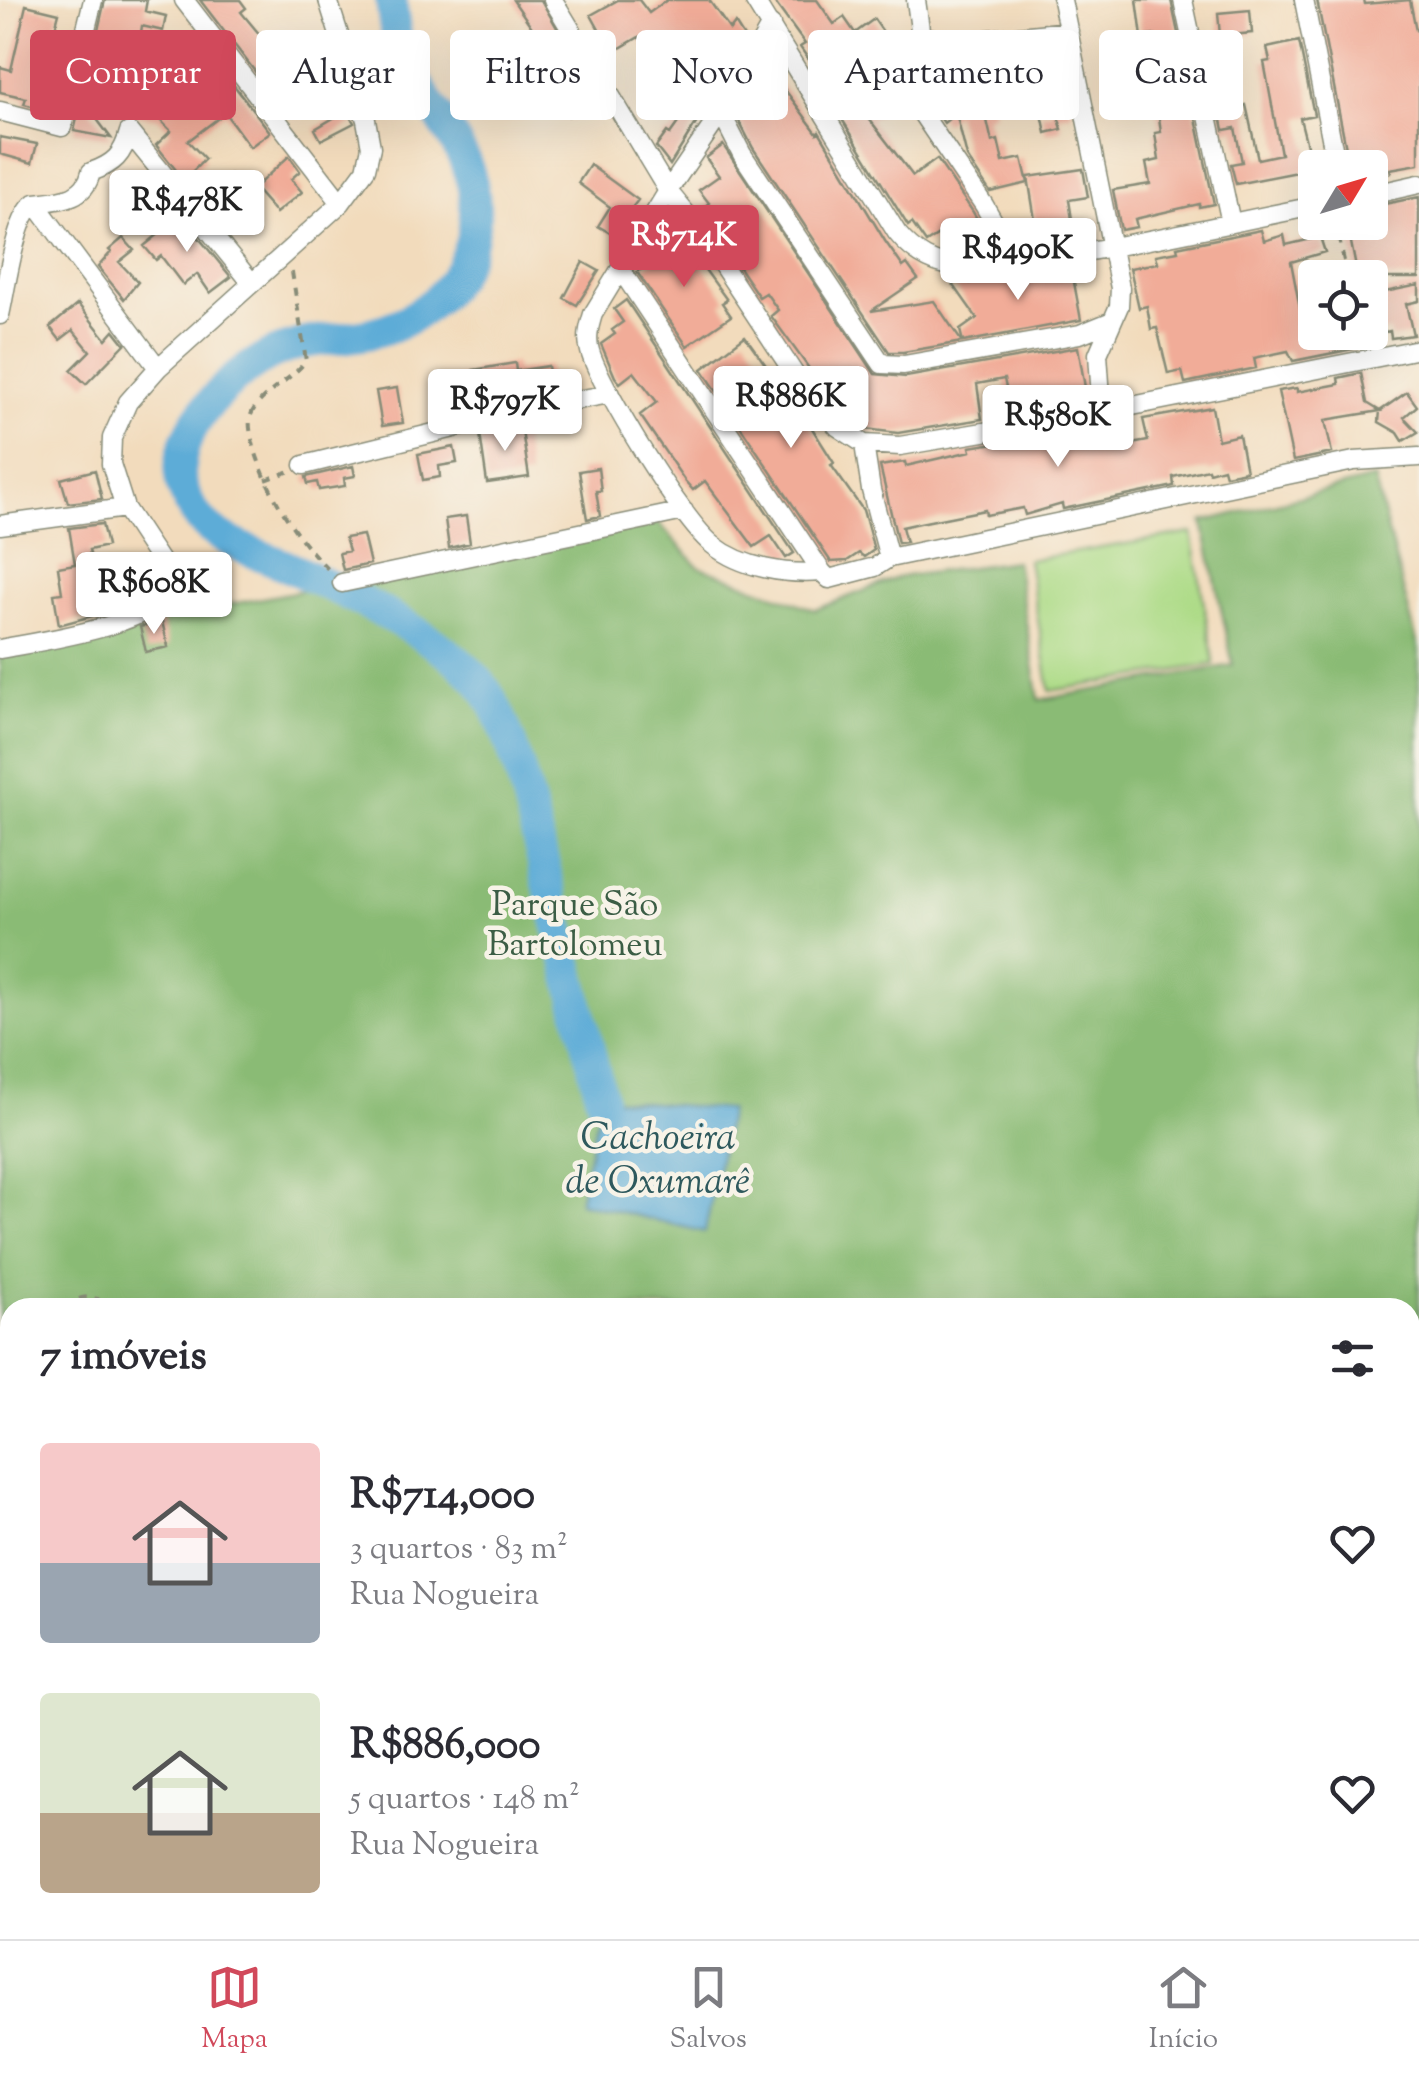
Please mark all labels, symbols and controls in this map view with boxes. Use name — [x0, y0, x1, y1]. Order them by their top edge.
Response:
chip: Comprar — [30, 30, 236, 120]
chip: Alugar — [256, 30, 430, 120]
chip: Filtros — [450, 30, 616, 120]
chip: Novo — [636, 30, 788, 120]
chip: Apartamento — [808, 30, 1079, 120]
chip: Casa — [1099, 30, 1243, 120]
north arrow — [1298, 150, 1388, 240]
map controls — [1298, 150, 1388, 350]
pin: R$478K — [106, 170, 268, 255]
text: R$478K — [131, 179, 243, 225]
pin: R$714K — [603, 205, 765, 290]
text: R$714K — [631, 214, 737, 260]
pin: R$490K — [937, 218, 1099, 303]
text: R$490K — [962, 227, 1074, 273]
button: locate — [1298, 260, 1388, 350]
pin: R$886K — [710, 366, 872, 451]
pin: R$797K — [424, 369, 586, 454]
text: R$886K — [735, 375, 847, 421]
text: R$797K — [450, 378, 560, 424]
pin: R$580K — [977, 385, 1139, 470]
text: R$580K — [1004, 394, 1112, 440]
pin: R$608K — [73, 552, 235, 637]
text: R$608K — [98, 561, 210, 607]
park label: Parque São Bartolomeu — [487, 881, 663, 972]
water label: Cachoeira de Oxumarê — [566, 1113, 750, 1211]
text: 7 imóveis — [40, 1328, 207, 1388]
icon: filters — [1325, 1331, 1380, 1386]
text: R$714,000 — [350, 1467, 535, 1527]
icon: home — [120, 1483, 240, 1603]
icon: heart — [1325, 1516, 1380, 1571]
text: 3 quartos · 83 m² — [350, 1527, 568, 1573]
text: Rua Nogueira — [350, 1573, 539, 1619]
text: R$886,000 — [350, 1717, 541, 1777]
icon: home — [120, 1733, 240, 1853]
icon: heart — [1325, 1766, 1380, 1821]
text: 5 quartos · 148 m² — [350, 1777, 580, 1823]
text: Rua Nogueira — [350, 1823, 539, 1869]
tab: Mapa — [201, 1960, 268, 2060]
tab: Salvos — [670, 1960, 747, 2060]
tab: Início — [1149, 1960, 1218, 2060]

